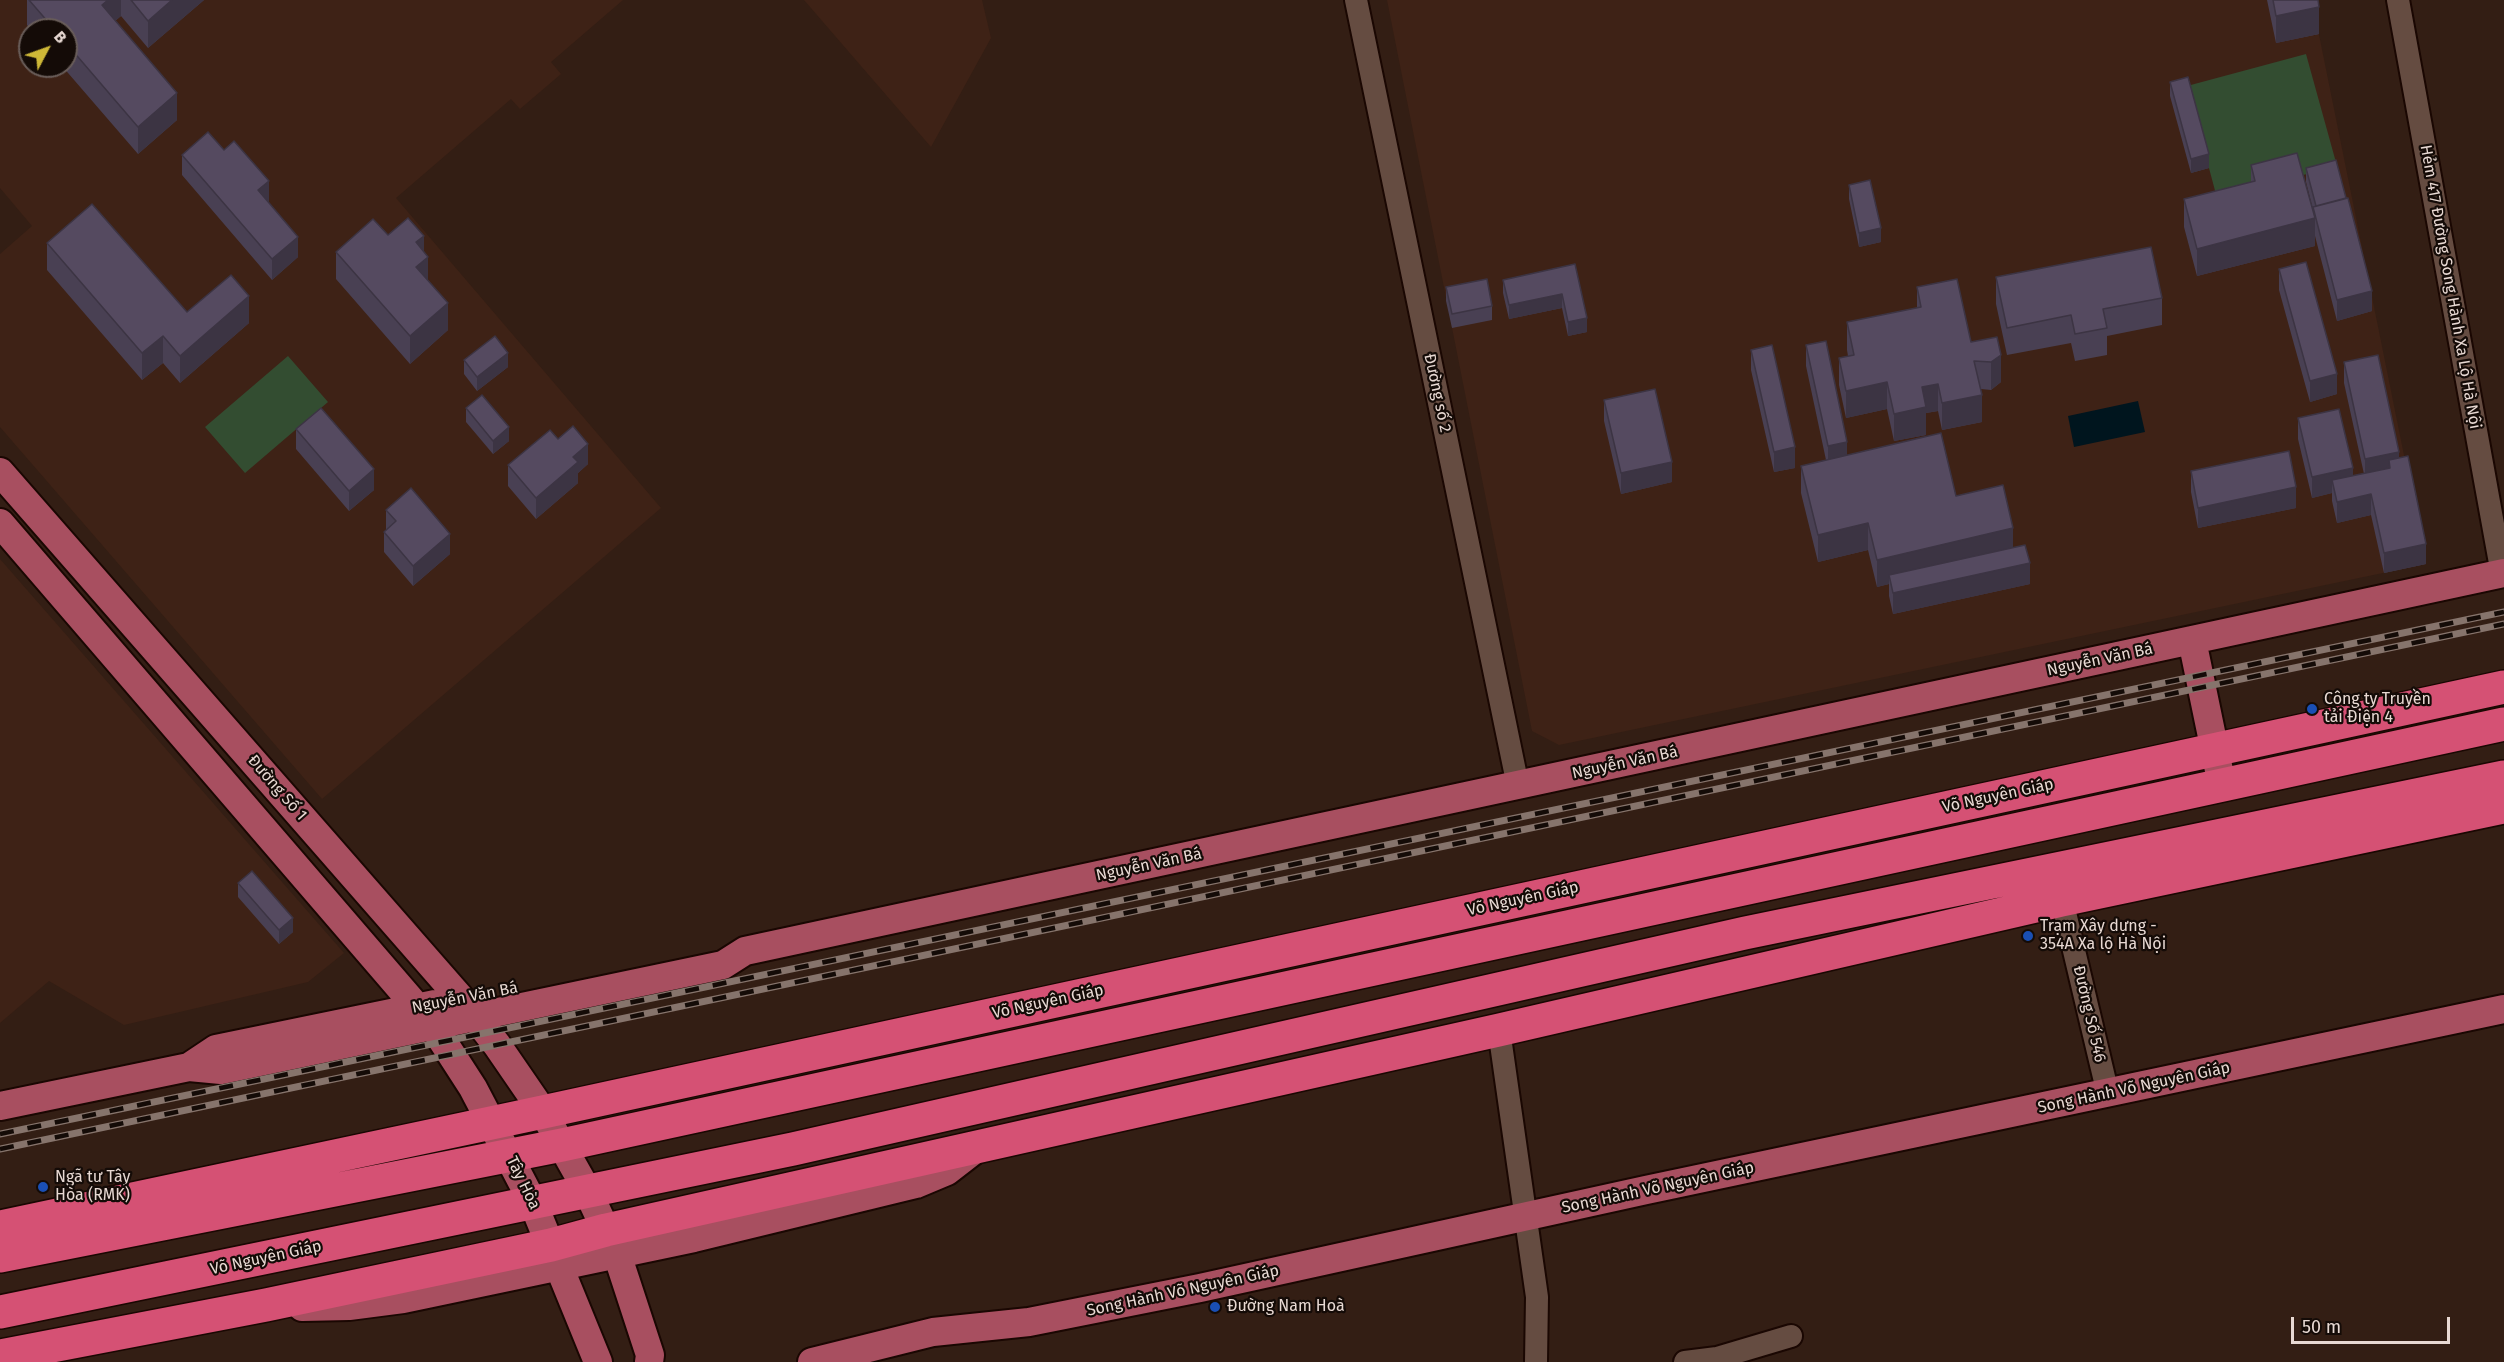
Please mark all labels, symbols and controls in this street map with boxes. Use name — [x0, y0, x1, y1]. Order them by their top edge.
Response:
north arrow — [18, 18, 78, 78]
text: B — [50, 27, 71, 47]
street label: Hẻm 417 Đường Song Hành Xa Lộ Hà Nội — [2416, 143, 2484, 431]
street label: Đường số 2 — [1419, 352, 1455, 434]
street label: Nguyễn Văn Bá — [2045, 639, 2155, 681]
place label: Công ty Truyền tải Điện 4 — [2324, 690, 2431, 728]
marker: Công ty Truyền tải Điện 4 — [2305, 702, 2319, 716]
street label: Nguyễn Văn Bá — [1570, 742, 1680, 784]
street label: Đường Số 1 — [243, 751, 311, 825]
street label: Võ Nguyên Giáp — [1941, 775, 2055, 817]
street label: Nguyễn Văn Bá — [1094, 844, 1204, 886]
street label: Võ Nguyên Giáp — [1466, 878, 1580, 920]
place label: Trạm Xây dựng - 354A Xa lộ Hà Nội — [2040, 917, 2166, 955]
marker: Trạm Xây dựng - 354A Xa lộ Hà Nội — [2021, 929, 2035, 943]
street label: Đường Số 546 — [2069, 964, 2109, 1064]
street label: Nguyễn Văn Bá — [410, 978, 520, 1018]
street label: Võ Nguyên Giáp — [991, 981, 1105, 1023]
street label: Song Hành Võ Nguyên Giáp — [2036, 1058, 2232, 1118]
street label: Tây Hòa — [502, 1153, 544, 1213]
street label: Song Hành Võ Nguyên Giáp — [1560, 1158, 1756, 1218]
place label: Ngã tư Tây Hòa (RMK) — [55, 1168, 130, 1206]
marker: Ngã tư Tây Hòa (RMK) — [36, 1180, 50, 1194]
street label: Võ Nguyên Giáp — [209, 1237, 323, 1279]
street label: Song Hành Võ Nguyên Giáp — [1085, 1261, 1281, 1321]
place label: Đường Nam Hoà — [1227, 1297, 1345, 1317]
marker: Đường Nam Hoà — [1208, 1300, 1222, 1314]
scale bar — [2294, 1305, 2453, 1343]
text: 50 m — [2302, 1316, 2341, 1338]

